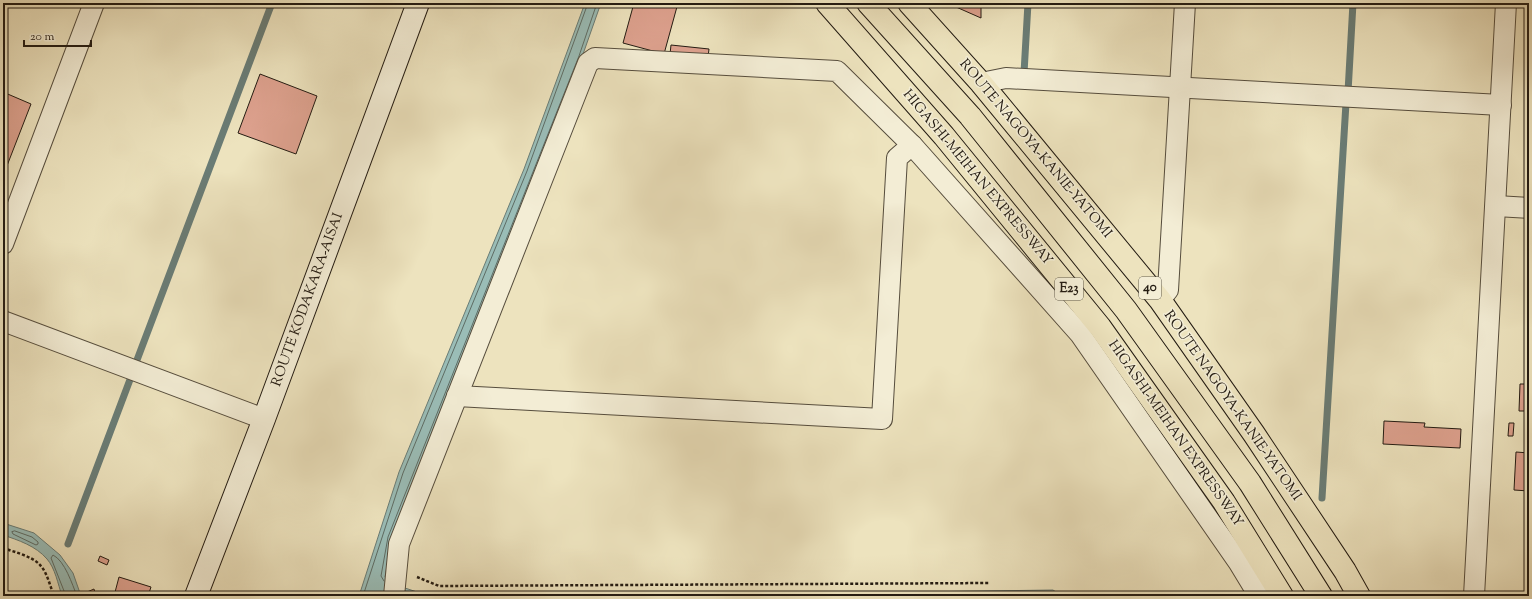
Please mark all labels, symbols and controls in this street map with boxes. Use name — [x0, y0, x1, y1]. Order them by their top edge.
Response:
scale bar — [24, 22, 91, 48]
text: 20 m — [30, 28, 55, 46]
street label: ROUTE NAGOYA-KANIE-YATOMI — [954, 55, 1116, 243]
street label: HIGASHI-MEIHAN EXPRESSWAY — [897, 86, 1057, 270]
street label: ROUTE KODAKARA-AISAI — [267, 210, 349, 390]
road number: 40 — [1139, 277, 1161, 299]
road number: E23 — [1055, 278, 1083, 300]
street label: ROUTE NAGOYA-KANIE-YATOMI — [1158, 307, 1306, 506]
street label: HIGASHI-MEIHAN EXPRESSWAY — [1103, 336, 1247, 532]

